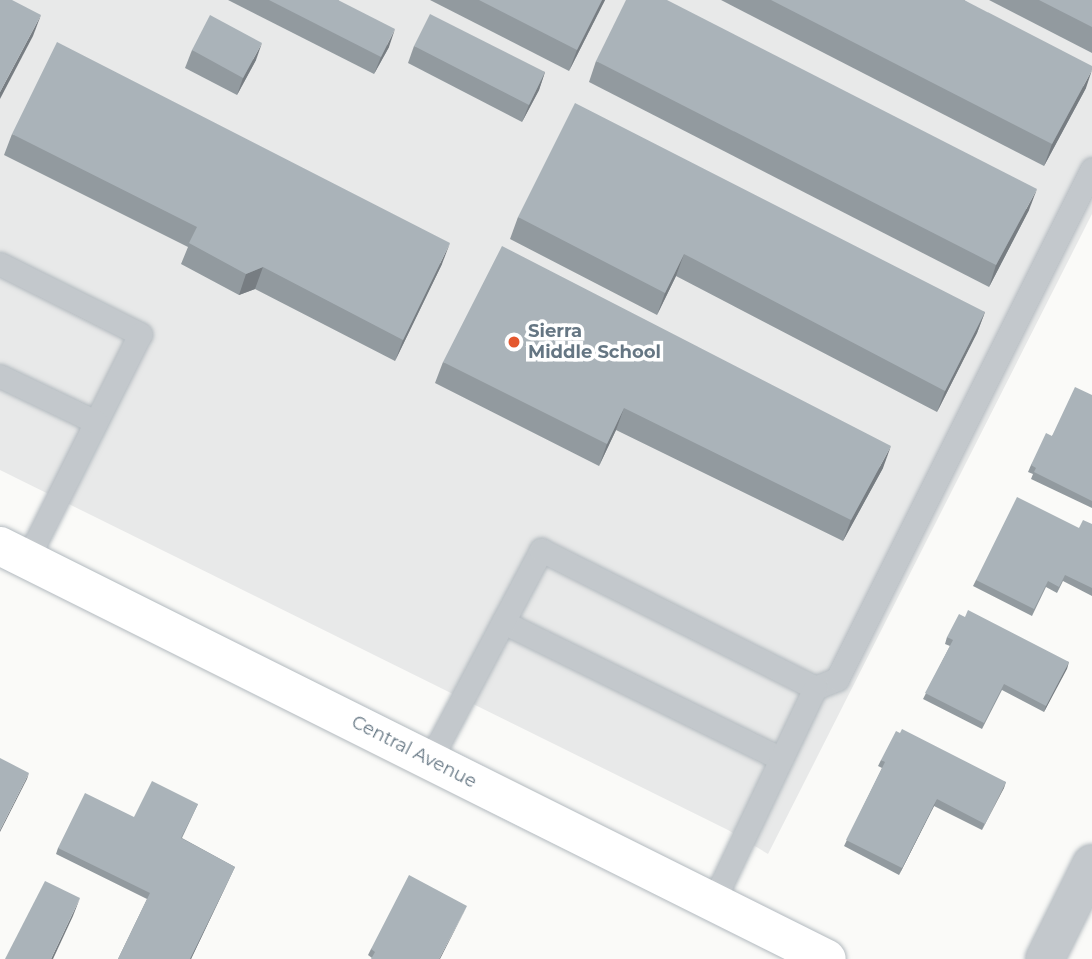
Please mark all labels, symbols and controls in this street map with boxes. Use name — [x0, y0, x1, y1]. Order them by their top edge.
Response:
place label: Sierra Middle School — [528, 321, 661, 364]
marker: Sierra Middle School — [506, 334, 522, 350]
street label: Central Avenue — [348, 711, 480, 793]

